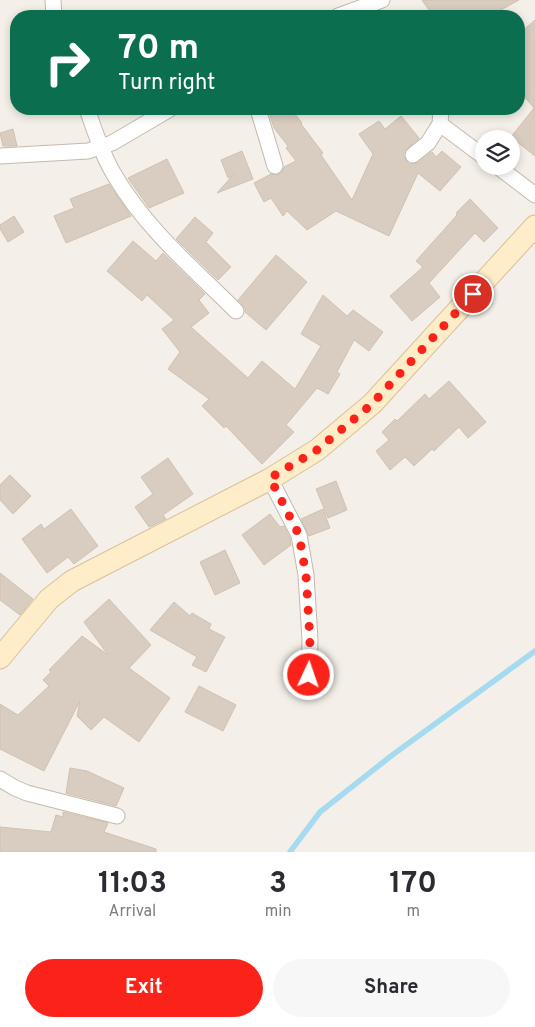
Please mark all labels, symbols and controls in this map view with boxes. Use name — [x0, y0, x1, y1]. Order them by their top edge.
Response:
text: 70 m — [118, 27, 199, 71]
icon: right — [35, 30, 100, 95]
text: Turn right — [118, 70, 215, 97]
map controls — [475, 130, 520, 175]
button: layers — [475, 130, 520, 175]
pin — [452, 273, 494, 315]
icon: arrive — [459, 280, 487, 308]
position arrow — [282, 648, 334, 700]
text: 11:03 — [98, 866, 167, 903]
text: 3 — [269, 866, 287, 903]
text: 170 — [389, 866, 437, 903]
text: Arrival — [109, 902, 156, 922]
text: min — [265, 902, 291, 922]
text: m — [406, 902, 420, 922]
button: Exit — [25, 959, 263, 1017]
button: Share — [273, 959, 510, 1017]

